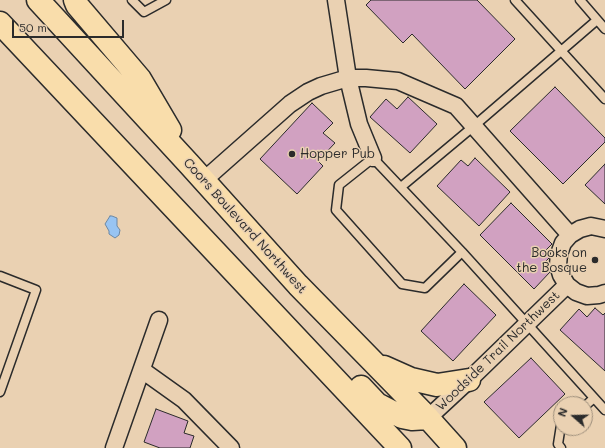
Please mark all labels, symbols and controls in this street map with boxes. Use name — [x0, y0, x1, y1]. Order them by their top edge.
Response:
scale bar — [14, 12, 126, 38]
text: 50 m — [19, 19, 47, 35]
place label: Hopper Pub — [300, 146, 375, 162]
marker: Hopper Pub — [287, 149, 297, 159]
street label: Coors Boulevard Northwest — [180, 155, 310, 297]
place label: Books on the Bosque — [516, 245, 587, 276]
marker: Books on the Bosque — [590, 255, 600, 265]
street label: Woodside Trail Northwest — [433, 288, 563, 414]
north arrow — [553, 396, 593, 436]

